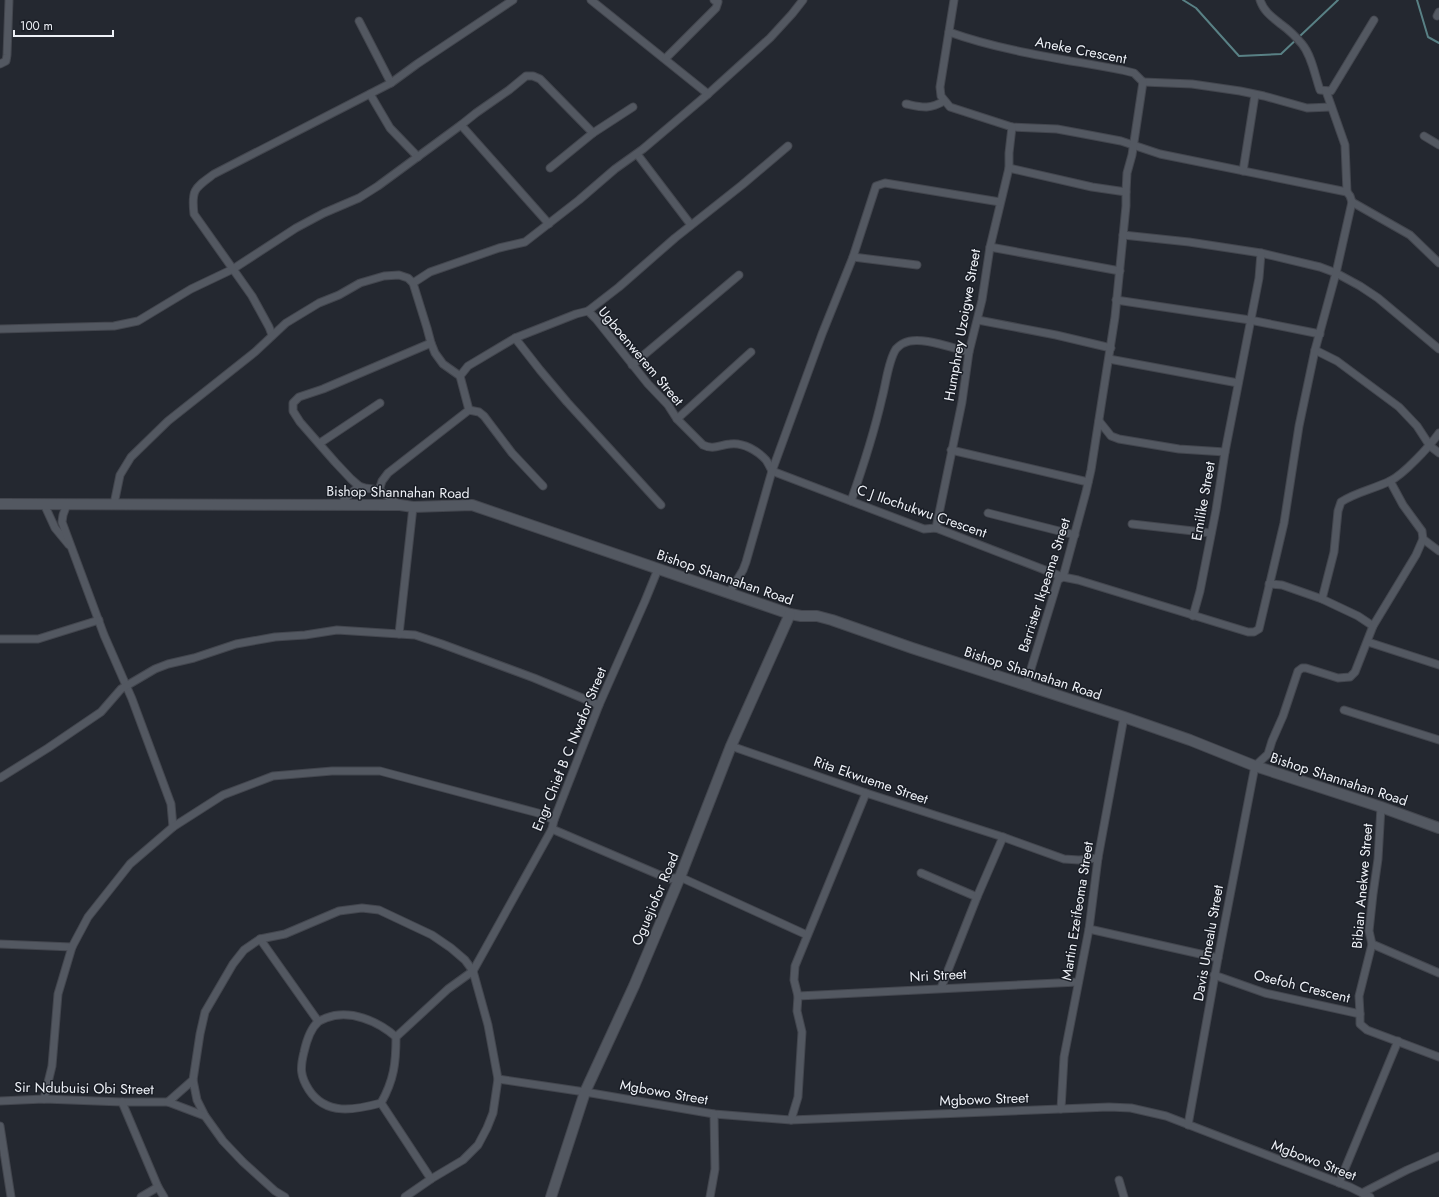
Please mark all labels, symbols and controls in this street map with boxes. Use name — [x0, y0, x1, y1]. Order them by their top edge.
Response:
scale bar — [14, 12, 113, 38]
text: 100 m — [20, 17, 53, 35]
street label: Aneke Crescent — [1034, 31, 1129, 69]
street label: Humphrey Uzoigwe Street — [939, 247, 985, 403]
street label: Ugboenwerem Street — [594, 302, 689, 410]
street label: Emilike Street — [1186, 459, 1220, 542]
street label: C J Ilochukwu Crescent — [854, 479, 990, 543]
street label: Bishop Shannahan Road — [326, 481, 470, 503]
street label: Barrister Ikpeama Street — [1013, 515, 1075, 655]
street label: Bishop Shannahan Road — [654, 544, 796, 610]
street label: Bishop Shannahan Road — [962, 641, 1104, 705]
street label: Engr Chief B C Nwafor Street — [527, 664, 611, 834]
street label: Bishop Shannahan Road — [1268, 747, 1410, 811]
street label: Rita Ekwueme Street — [811, 751, 931, 809]
street label: Bibian Anekwe Street — [1347, 822, 1377, 949]
street label: Martin Ezeifeoma Street — [1056, 840, 1098, 982]
street label: Oguejiofor Road — [626, 849, 684, 949]
street label: Davis Umealu Street — [1188, 883, 1228, 1003]
street label: Nri Street — [909, 963, 968, 986]
street label: Osefoh Crescent — [1252, 964, 1353, 1008]
street label: Mgbowo Street — [618, 1074, 710, 1110]
street label: Sir Ndubuisi Obi Street — [14, 1077, 154, 1099]
street label: Mgbowo Street — [939, 1087, 1030, 1111]
street label: Mgbowo Street — [1269, 1135, 1360, 1186]

